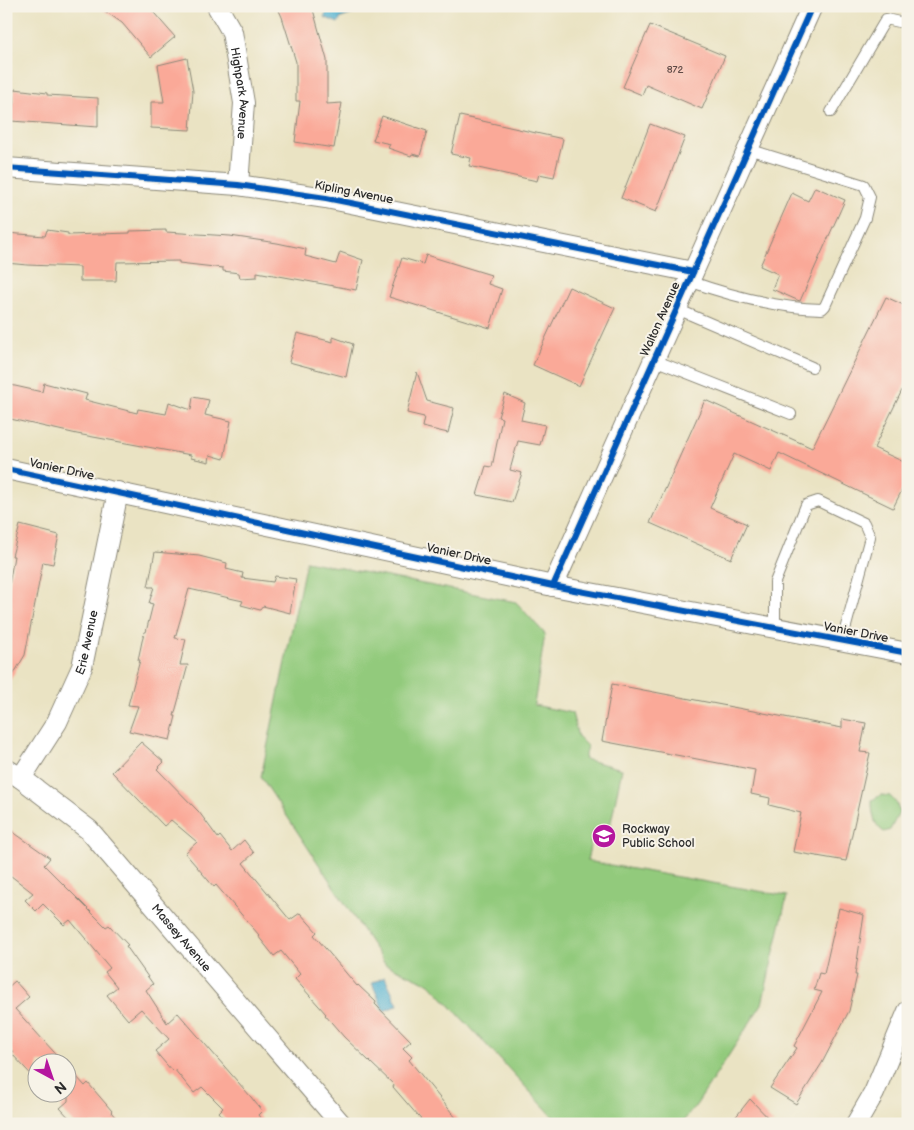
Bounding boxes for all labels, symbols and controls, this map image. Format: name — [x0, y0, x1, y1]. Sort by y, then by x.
street label: Highpark Avenue — [227, 46, 252, 140]
house number: 872 — [667, 64, 683, 76]
street label: Kipling Avenue — [313, 177, 395, 208]
street label: Walton Avenue — [637, 280, 684, 359]
street label: Vanier Drive — [28, 455, 96, 484]
street label: Vanier Drive — [425, 540, 493, 569]
street label: Erie Avenue — [72, 609, 102, 677]
street label: Vanier Drive — [822, 619, 890, 646]
place label: Rockway Public School — [622, 822, 694, 851]
school or university icon: Rockway Public School — [591, 823, 617, 849]
street label: Massey Avenue — [148, 901, 214, 975]
north arrow — [28, 1052, 78, 1102]
text: N — [51, 1078, 70, 1097]

